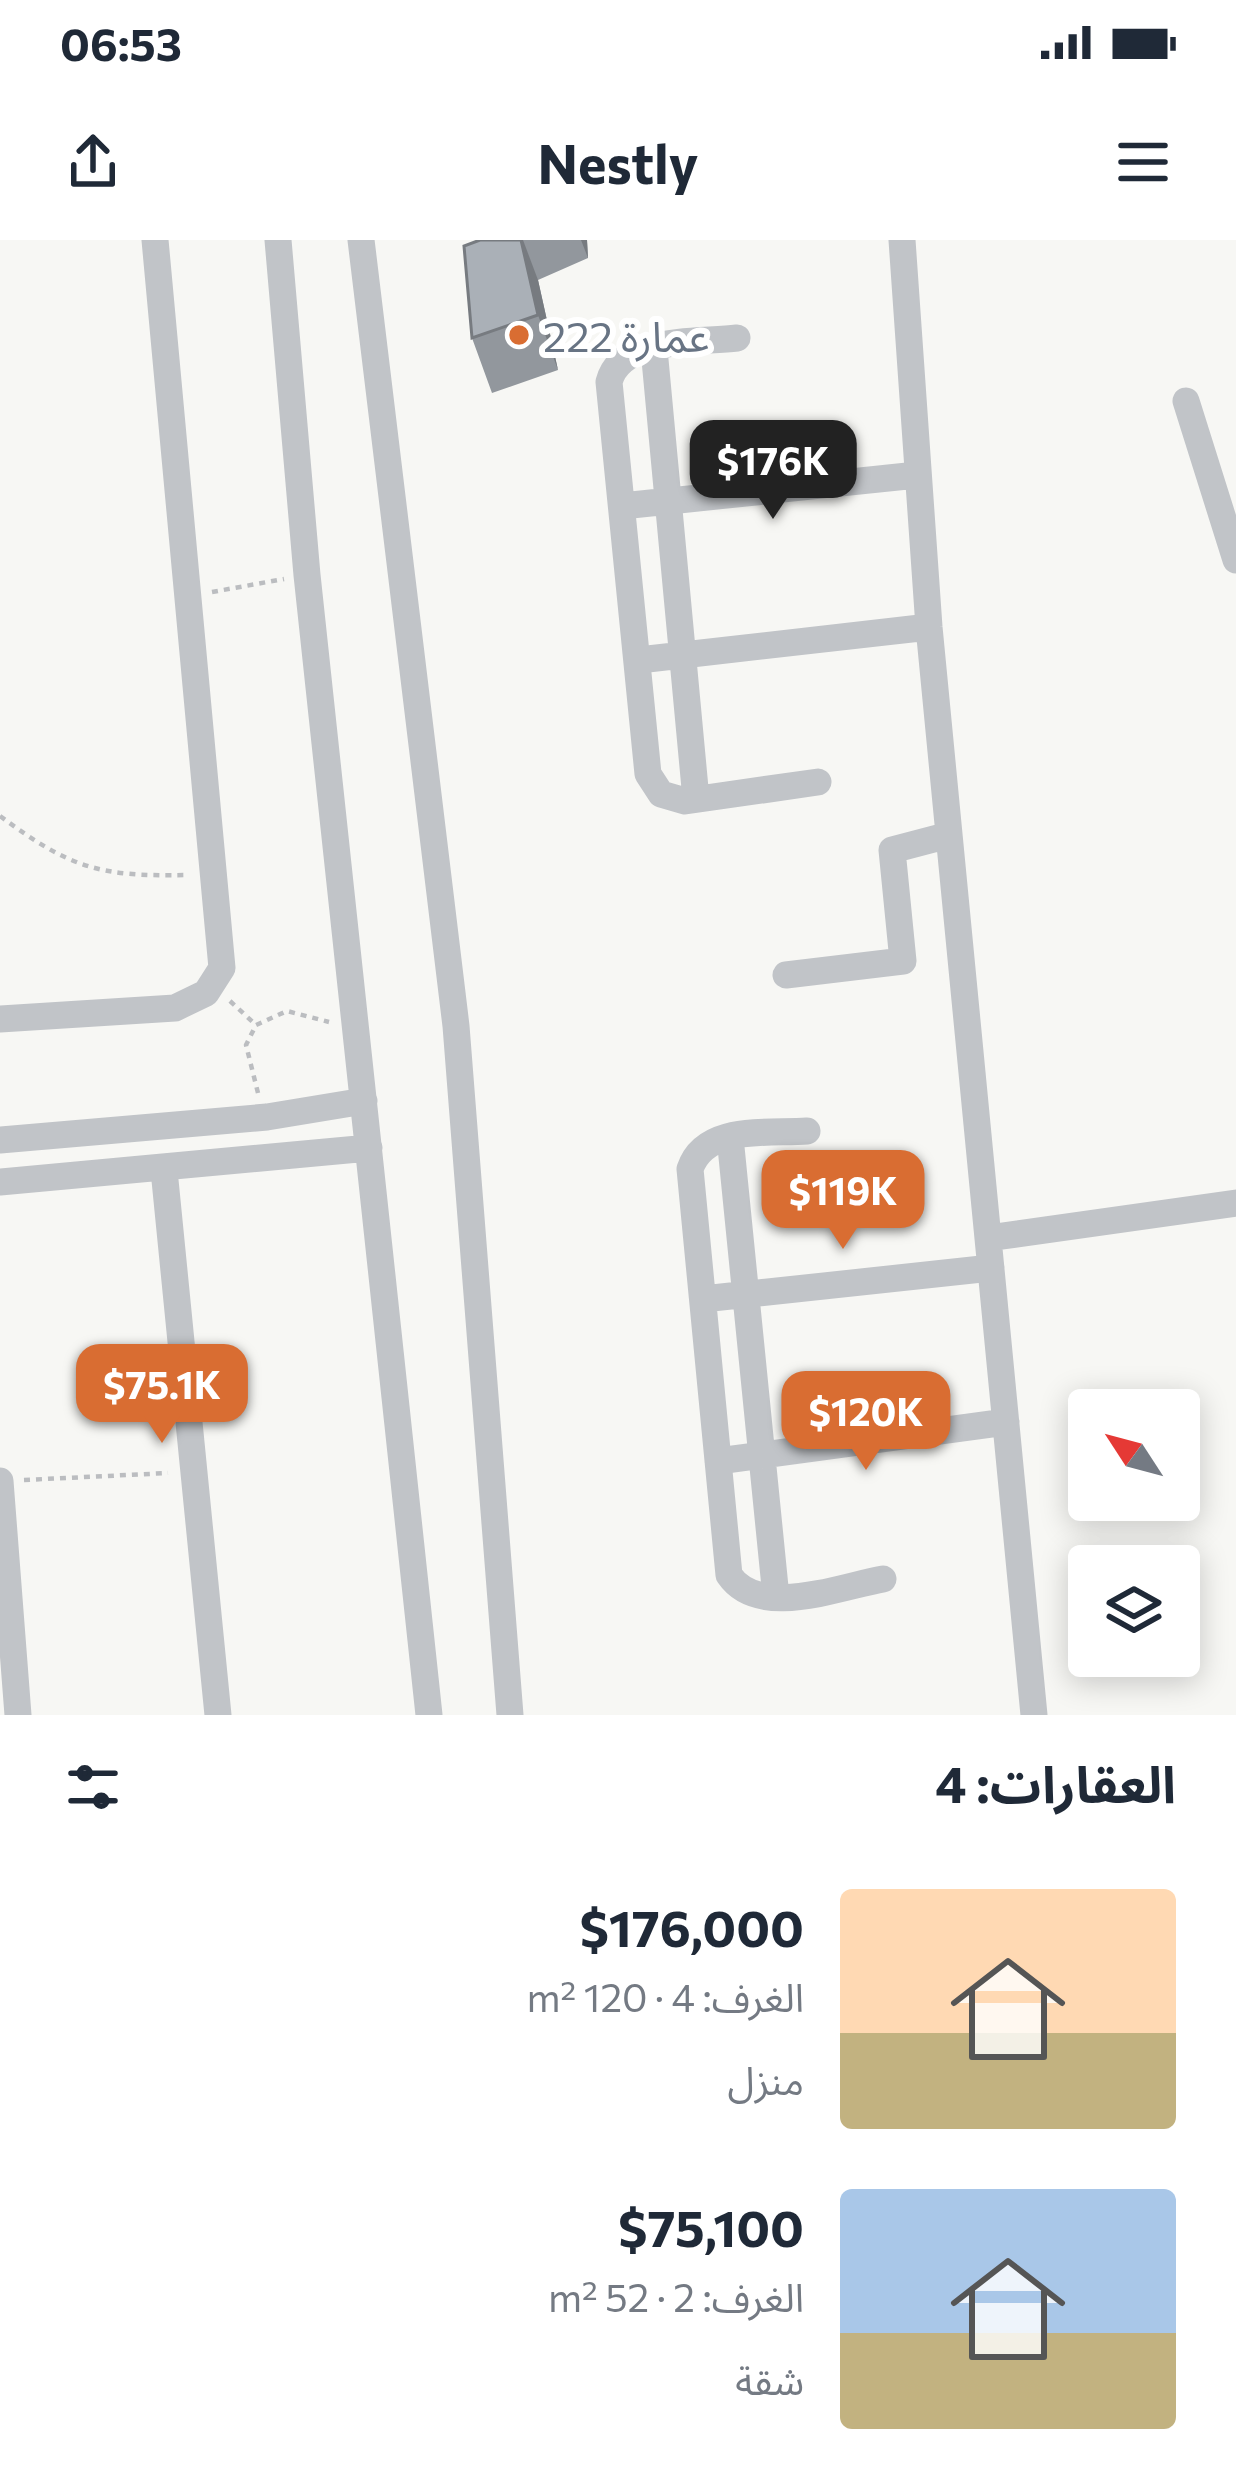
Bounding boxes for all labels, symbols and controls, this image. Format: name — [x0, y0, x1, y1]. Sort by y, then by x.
text: 06:53 — [60, 15, 182, 70]
icon: share — [60, 129, 126, 195]
text: Nestly — [538, 129, 698, 195]
icon: menu — [1110, 129, 1176, 195]
place label: عمارة 222 — [543, 309, 709, 362]
marker: عمارة 222 — [506, 322, 532, 348]
pin: $176K — [689, 420, 857, 522]
text: $176K — [717, 435, 829, 483]
pin: $119K — [759, 1150, 927, 1252]
text: $119K — [788, 1165, 898, 1213]
pin: $75.1K — [64, 1344, 260, 1446]
text: $75.1K — [103, 1359, 221, 1407]
pin: $120K — [782, 1371, 950, 1473]
text: $120K — [808, 1386, 924, 1434]
north arrow — [1068, 1389, 1200, 1521]
map controls — [1068, 1389, 1200, 1677]
button: layers — [1068, 1545, 1200, 1677]
text: العقارات: 4 — [935, 1751, 1176, 1814]
icon: filters — [60, 1754, 126, 1820]
text: $176,000 — [579, 1895, 804, 1958]
icon: home — [936, 1937, 1080, 2081]
text: الغرف: 4 · 120 m² — [527, 1972, 804, 2020]
text: منزل — [728, 2055, 804, 2103]
text: $75,100 — [618, 2195, 804, 2258]
icon: home — [936, 2237, 1080, 2381]
text: الغرف: 2 · 52 m² — [548, 2272, 804, 2320]
text: شقة — [735, 2355, 804, 2403]

